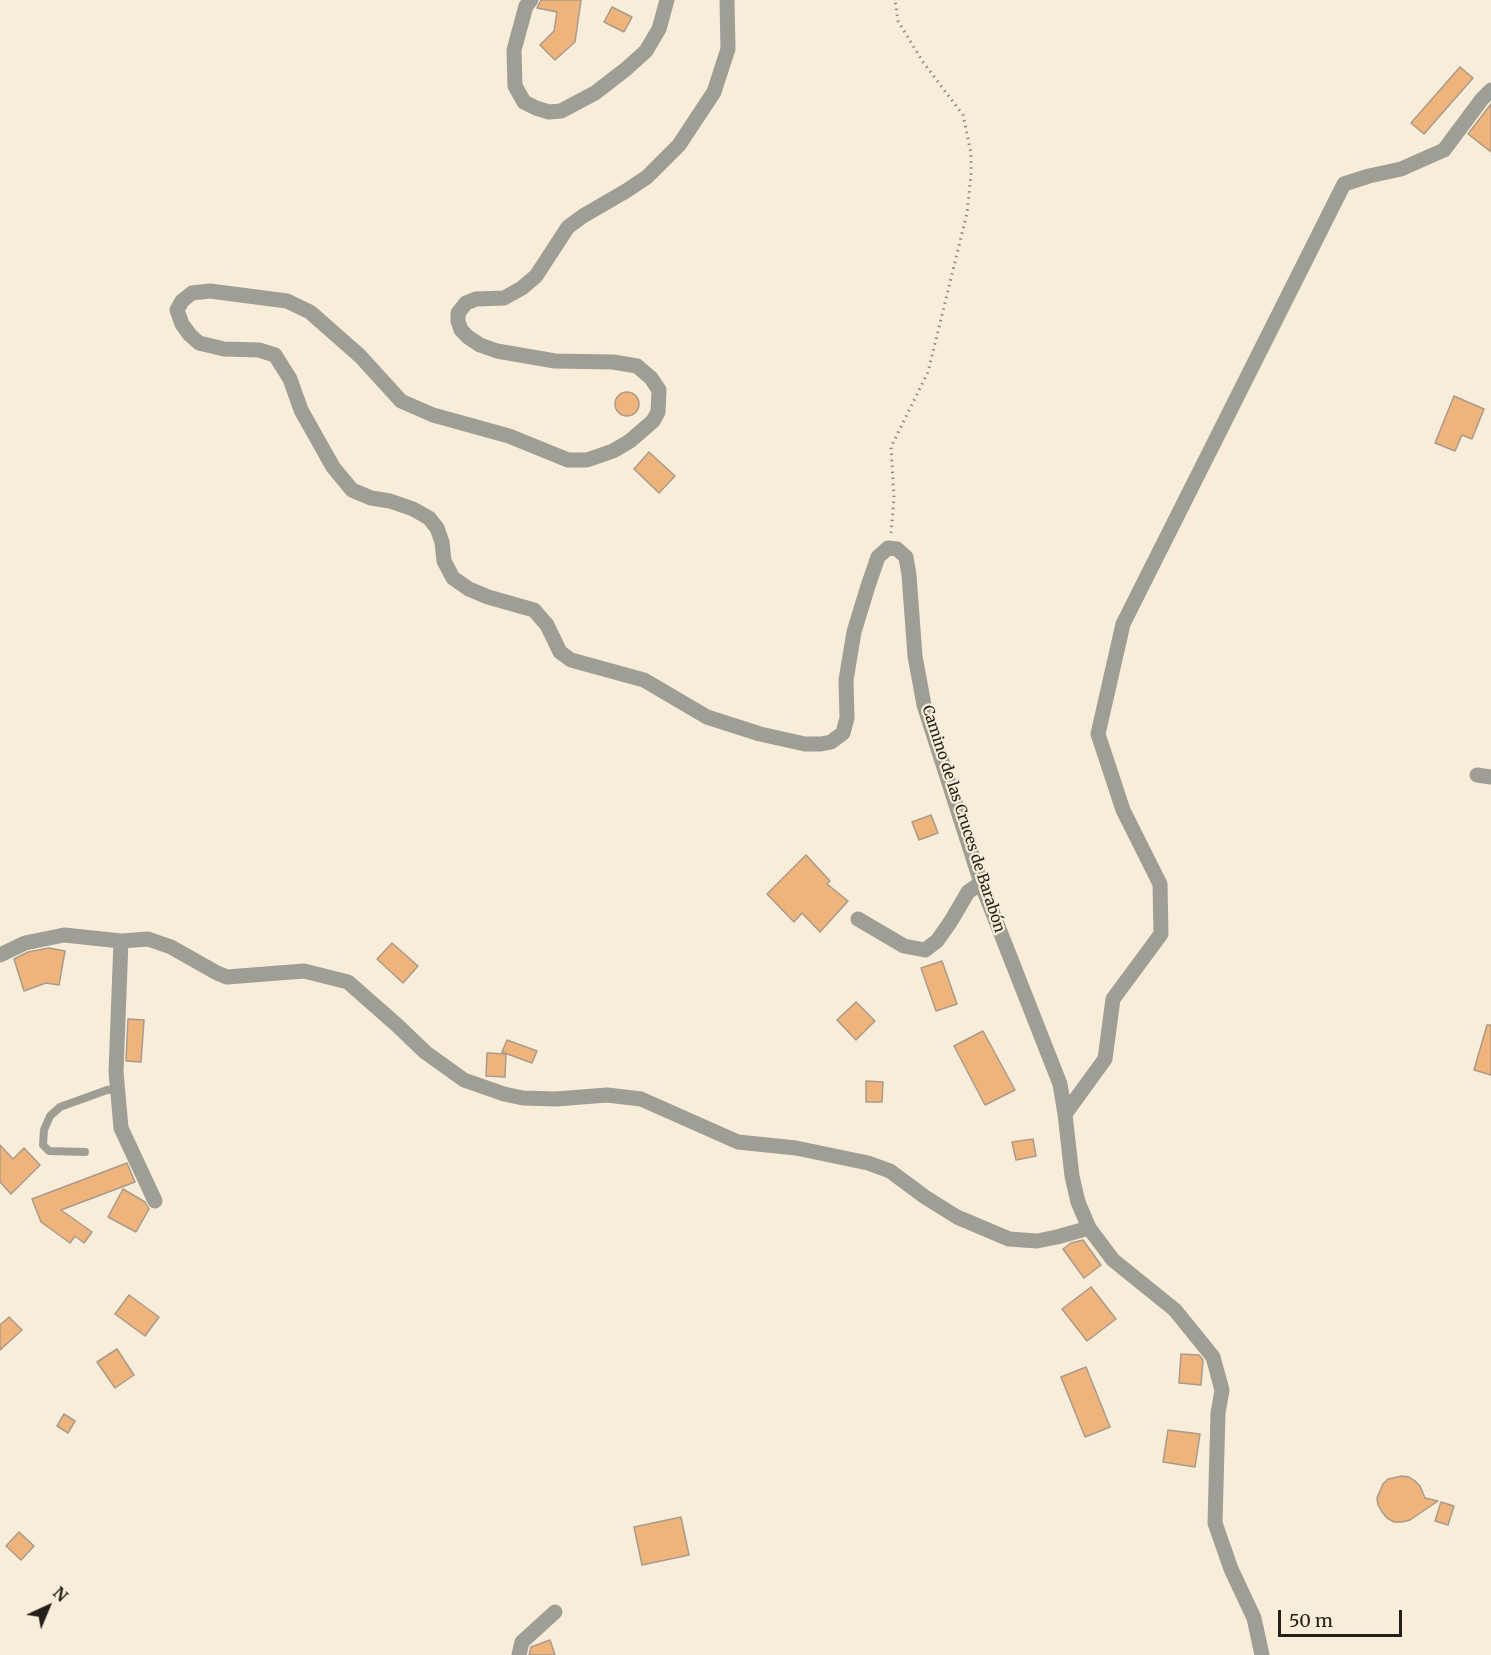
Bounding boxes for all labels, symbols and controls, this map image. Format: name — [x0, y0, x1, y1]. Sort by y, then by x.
street label: Camino de las Cruces de Barabón — [918, 703, 1008, 935]
north arrow — [18, 1577, 78, 1637]
text: N — [49, 1582, 72, 1606]
scale bar — [1281, 1598, 1406, 1636]
text: 50 m — [1289, 1609, 1333, 1632]

